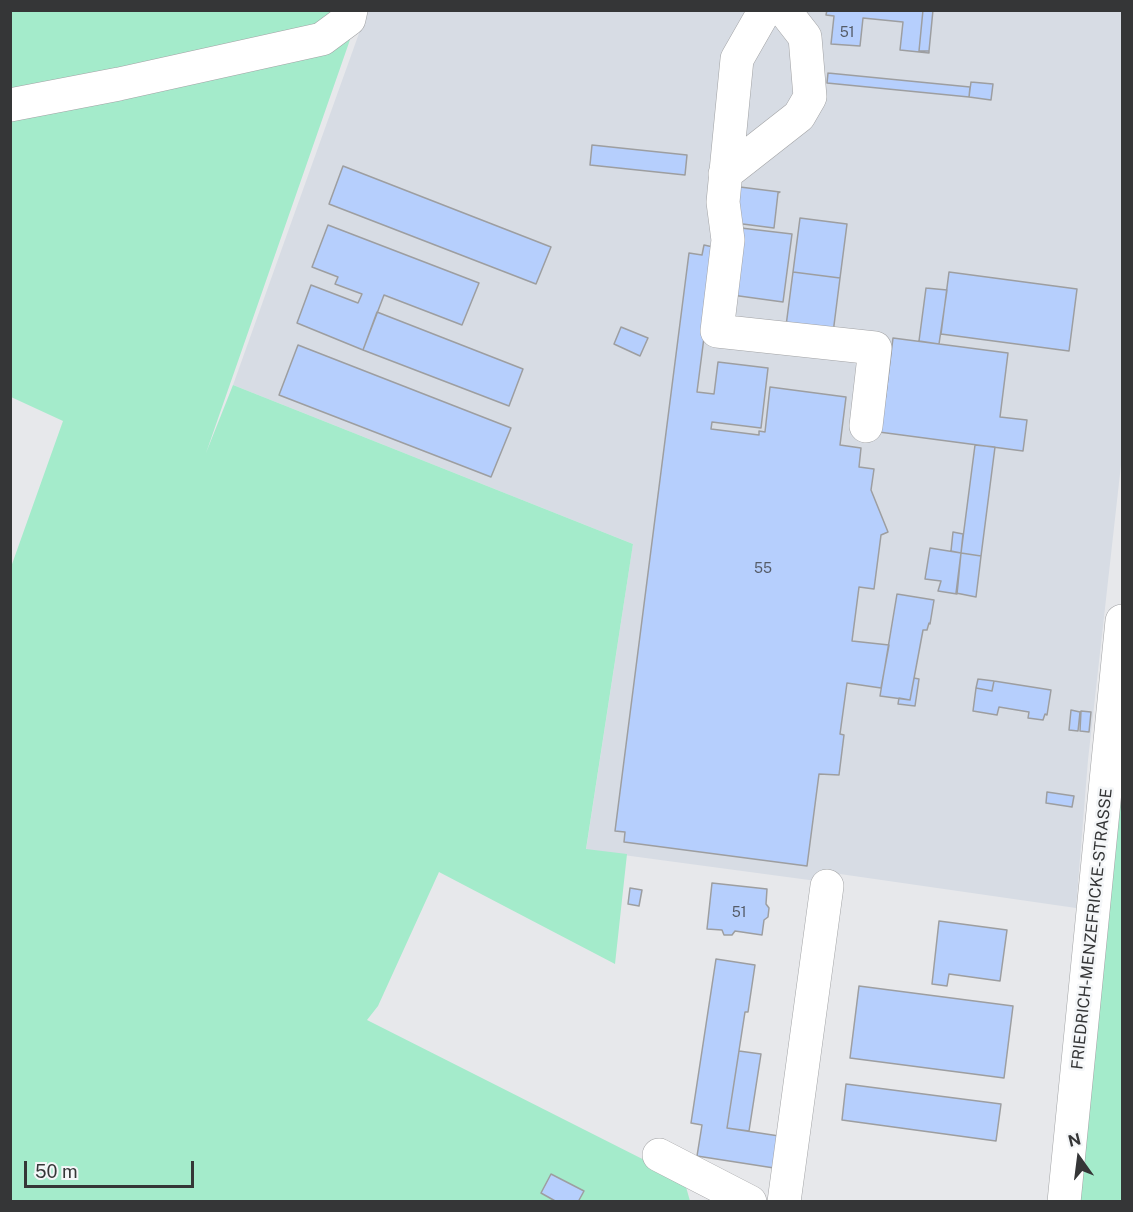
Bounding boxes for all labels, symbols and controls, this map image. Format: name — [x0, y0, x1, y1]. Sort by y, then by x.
house number: 51 — [840, 25, 854, 41]
house number: 55 — [754, 561, 772, 577]
street label: FRIEDRICH-MENZEFRICKE-STRASSE — [1068, 787, 1116, 1071]
house number: 51 — [732, 905, 746, 921]
north arrow — [1049, 1128, 1109, 1188]
text: N — [1066, 1129, 1083, 1151]
scale bar — [27, 1149, 196, 1187]
text: 50 m — [35, 1161, 78, 1182]

